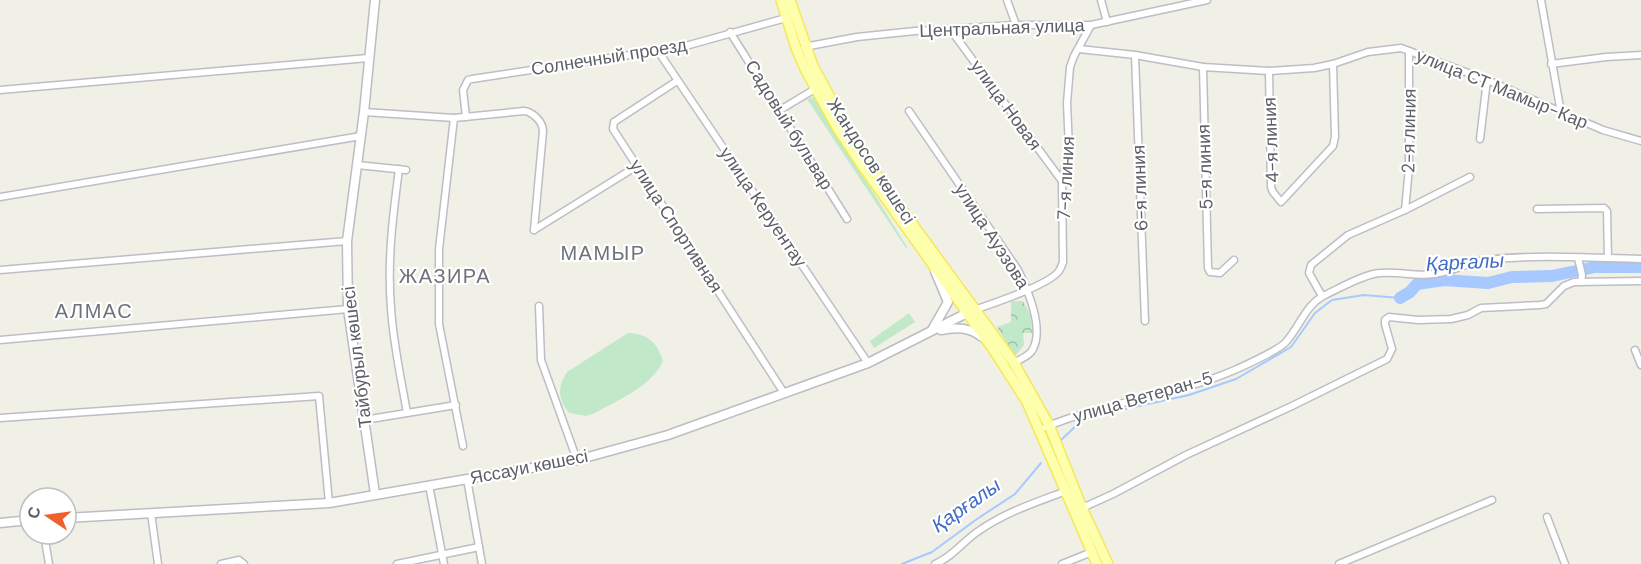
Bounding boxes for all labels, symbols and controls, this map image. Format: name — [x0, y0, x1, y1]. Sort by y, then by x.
street label: Центральная улица — [919, 13, 1086, 43]
street label: Солнечный проезд — [529, 33, 689, 81]
street label: улица СТ Мамыр-Кар — [1413, 44, 1591, 134]
street label: улица Новая — [965, 55, 1047, 155]
street label: Садовый бульвар — [739, 56, 839, 194]
street label: 2-я линия — [1396, 88, 1422, 174]
street label: Жандосов көшесі — [821, 93, 921, 229]
street label: 4-я линия — [1258, 97, 1284, 183]
street label: 5-я линия — [1192, 124, 1218, 210]
street label: 7-я линия — [1052, 136, 1080, 220]
street label: улица Керуентау — [714, 142, 812, 272]
street label: 6-я линия — [1127, 145, 1153, 231]
street label: улица Спортивная — [624, 155, 728, 297]
street label: улица Ауэзова — [949, 179, 1036, 294]
district label: МАМЫР — [560, 240, 646, 266]
water label: Қарғалы — [1425, 247, 1505, 277]
district label: ЖАЗИРА — [399, 263, 491, 289]
street label: Тайбурыл көшесі — [336, 285, 378, 429]
district label: АЛМАС — [55, 298, 133, 324]
street label: улица Ветеран-5 — [1070, 366, 1216, 428]
street label: Яссауи көшесі — [468, 444, 590, 490]
water label: Қарғалы — [926, 472, 1006, 538]
north arrow — [18, 486, 78, 546]
text: С — [22, 504, 46, 521]

